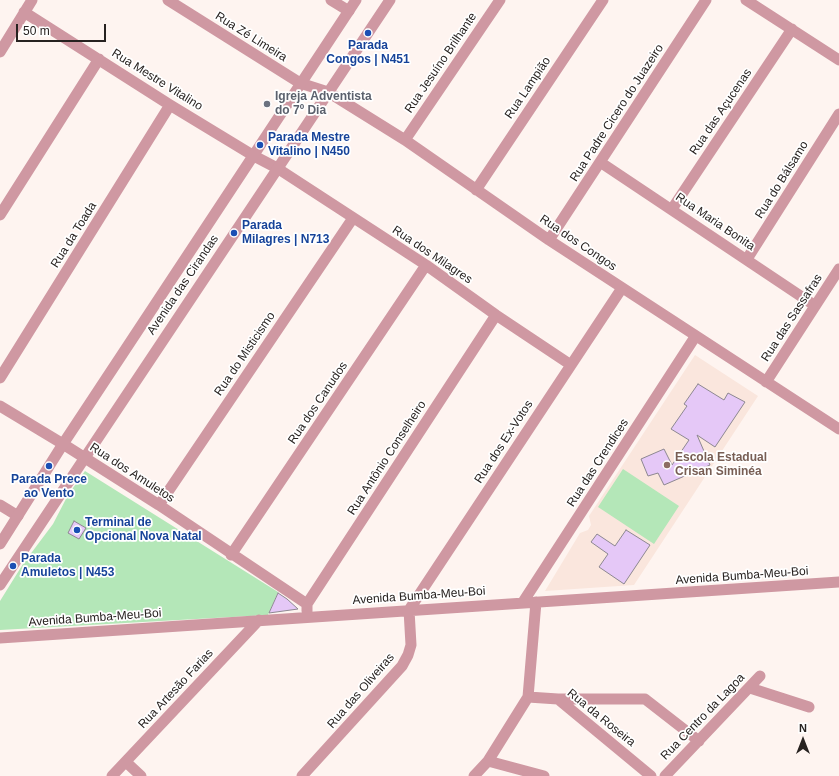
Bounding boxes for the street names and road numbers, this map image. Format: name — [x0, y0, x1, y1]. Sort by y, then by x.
street label: Rua Zé Limeira — [212, 9, 290, 65]
street label: Rua Jesuíno Brilhante — [402, 10, 480, 116]
street label: Rua Padre Cicero do Juazeiro — [567, 42, 667, 184]
street label: Rua Mestre Vitalino — [109, 46, 205, 114]
street label: Rua Lampião — [502, 54, 554, 122]
street label: Rua das Açucenas — [687, 66, 755, 158]
street label: Rua do Bálsamo — [752, 139, 812, 221]
street label: Rua Maria Bonita — [673, 190, 757, 254]
street label: Rua da Toada — [48, 199, 100, 271]
street label: Rua dos Congos — [537, 212, 619, 274]
street label: Rua dos Milagres — [389, 223, 475, 287]
street label: Avenida das Cirandas — [144, 232, 222, 338]
street label: Rua das Sassafras — [758, 272, 826, 364]
street label: Rua do Misticismo — [212, 309, 278, 399]
street label: Rua dos Canudos — [285, 359, 351, 447]
street label: Rua Antônio Conselheiro — [345, 398, 429, 518]
street label: Rua dos Ex-Votos — [472, 398, 536, 486]
street label: Rua das Crendices — [564, 416, 632, 510]
street label: Rua dos Amuletos — [87, 440, 177, 506]
street label: Avenida Bumba-Meu-Boi — [675, 564, 809, 588]
street label: Avenida Bumba-Meu-Boi — [352, 584, 486, 608]
street label: Avenida Bumba-Meu-Boi — [28, 606, 162, 630]
street label: Rua Artesão Farias — [135, 646, 217, 732]
street label: Rua das Oliveiras — [325, 651, 397, 731]
street label: Rua Centro da Lagoa — [658, 671, 748, 763]
street label: Rua da Roseira — [564, 686, 638, 750]

